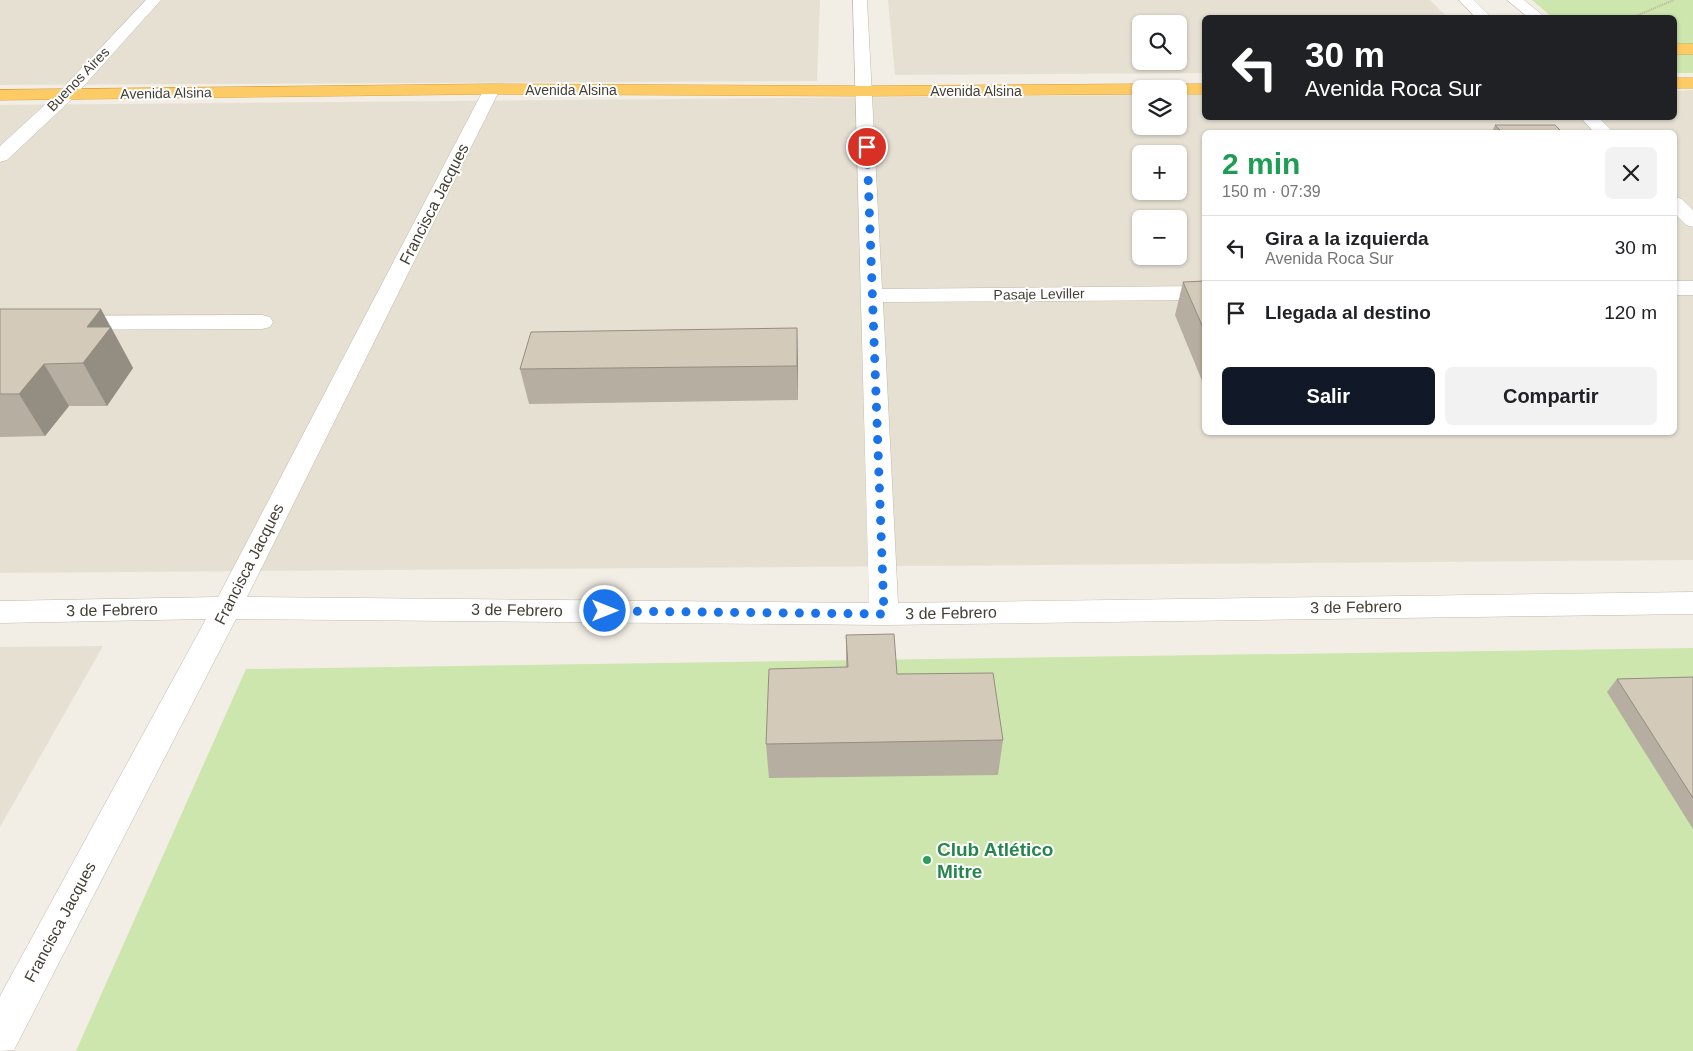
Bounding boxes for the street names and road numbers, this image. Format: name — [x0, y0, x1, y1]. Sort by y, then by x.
street label: Buenos Aires — [44, 44, 112, 114]
street label: Avenida Alsina — [525, 82, 617, 98]
street label: Avenida Alsina — [930, 83, 1022, 99]
street label: Avenida Alsina — [120, 84, 212, 102]
street label: Francisca Jacques — [396, 141, 472, 267]
street label: Pasaje Leviller — [993, 285, 1085, 303]
street label: Francisca Jacques — [211, 501, 287, 627]
street label: 3 de Febrero — [1310, 598, 1402, 616]
street label: 3 de Febrero — [66, 601, 158, 619]
street label: 3 de Febrero — [471, 601, 563, 619]
street label: 3 de Febrero — [905, 604, 997, 622]
street label: Francisca Jacques — [21, 859, 99, 985]

